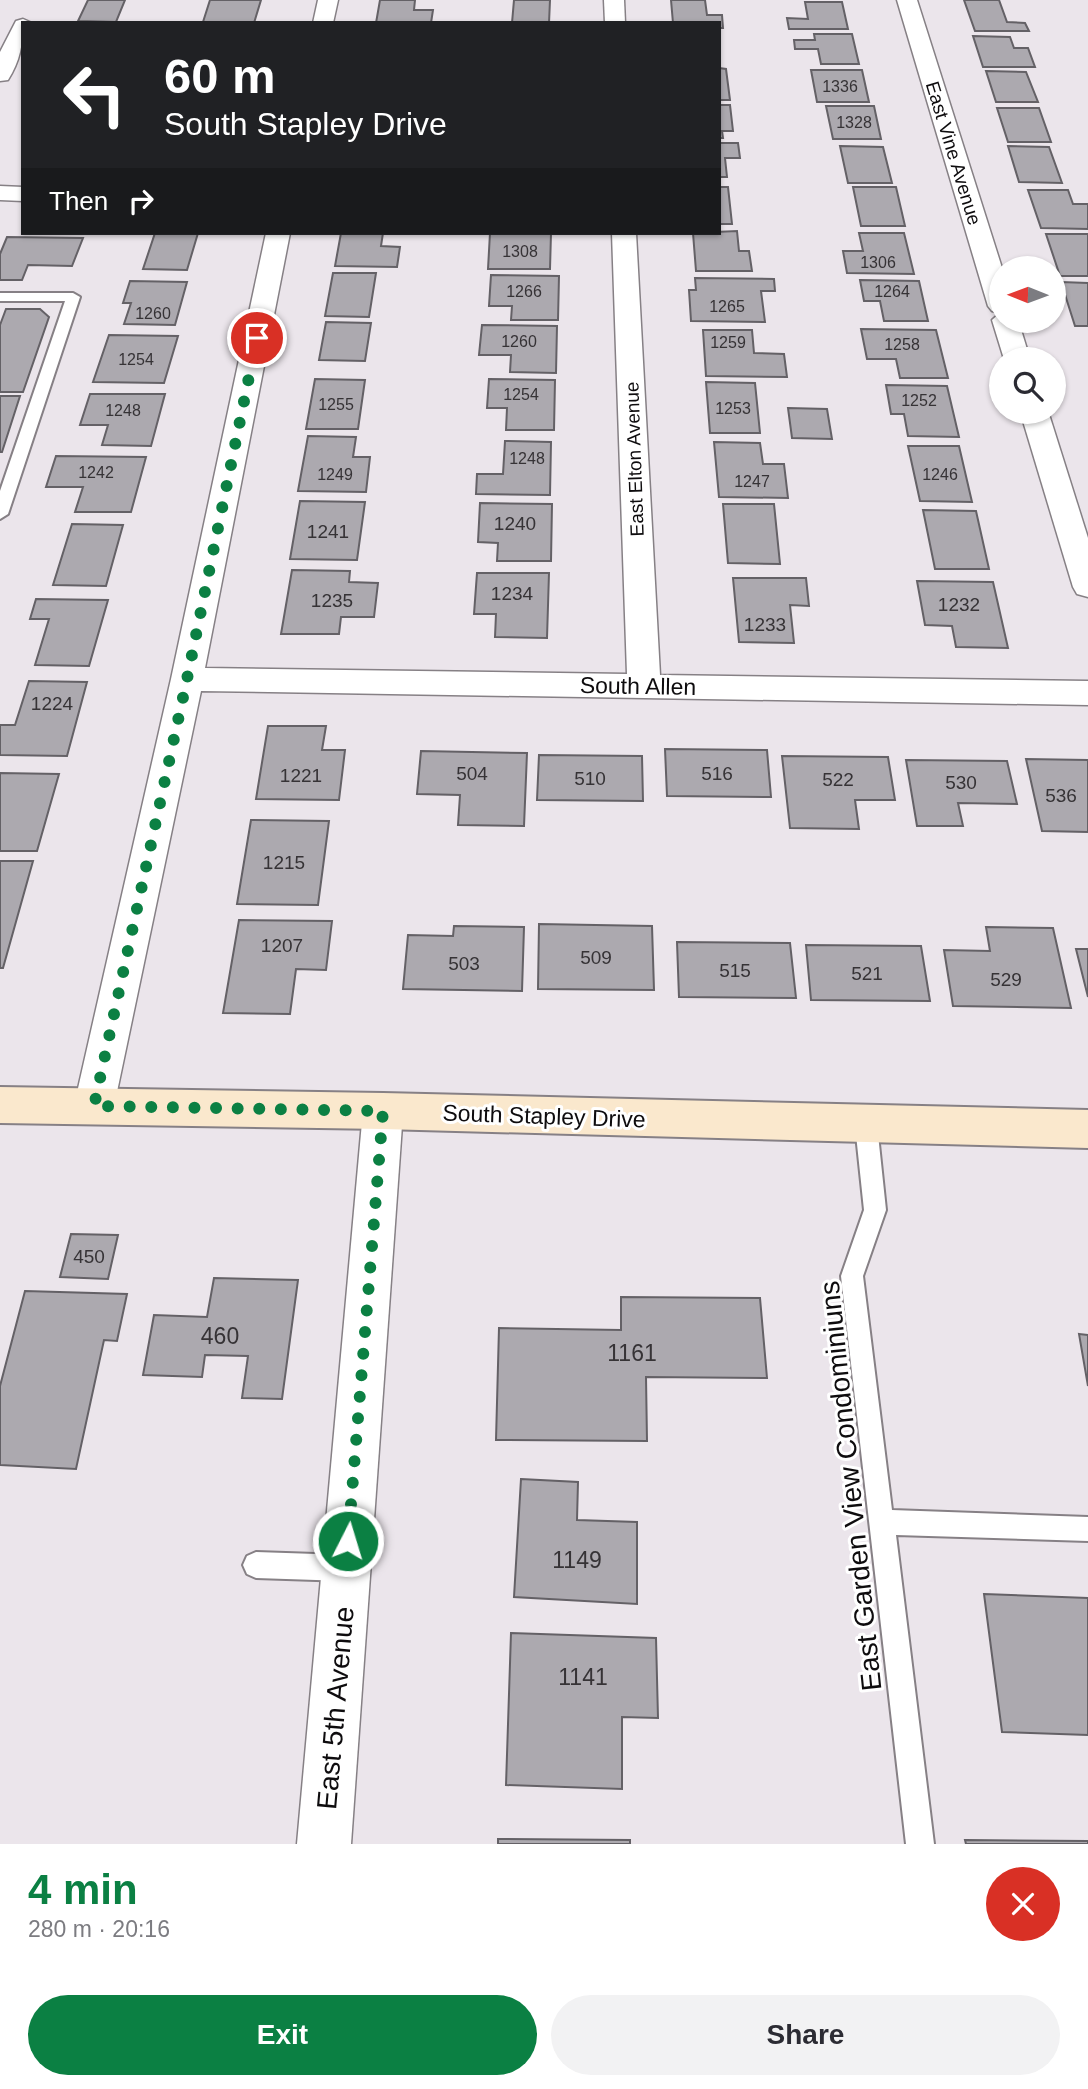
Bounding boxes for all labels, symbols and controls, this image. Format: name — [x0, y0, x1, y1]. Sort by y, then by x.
icon: left — [49, 49, 140, 140]
text: 60 m — [164, 49, 276, 103]
house number: 1336 — [822, 78, 858, 95]
street label: East Vine Avenue — [922, 79, 985, 228]
text: South Stapley Drive — [164, 106, 447, 142]
house number: 1328 — [836, 114, 872, 131]
icon: right — [122, 182, 160, 220]
text: Then — [49, 186, 108, 216]
house number: 1308 — [502, 243, 538, 260]
house number: 1306 — [860, 254, 896, 271]
north arrow — [989, 256, 1066, 332]
map controls — [989, 256, 1066, 424]
house number: 1266 — [506, 283, 542, 300]
house number: 1264 — [874, 283, 910, 300]
house number: 1265 — [709, 298, 745, 315]
house number: 1260 — [135, 305, 171, 322]
pin — [227, 308, 287, 368]
icon: arrive — [238, 319, 276, 357]
house number: 1260 — [501, 333, 537, 350]
house number: 1259 — [710, 334, 746, 351]
house number: 1258 — [884, 336, 920, 353]
button: search — [989, 347, 1066, 424]
house number: 1254 — [118, 351, 154, 368]
street label: East Elton Avenue — [621, 381, 648, 537]
house number: 1254 — [503, 386, 539, 403]
house number: 1252 — [901, 392, 937, 409]
house number: 1255 — [318, 396, 354, 413]
house number: 1253 — [715, 400, 751, 417]
house number: 1248 — [105, 402, 141, 419]
house number: 1248 — [509, 450, 545, 467]
house number: 1242 — [78, 464, 114, 481]
house number: 1249 — [317, 466, 353, 483]
house number: 1246 — [922, 466, 958, 483]
house number: 1247 — [734, 473, 770, 490]
house number: 1240 — [494, 513, 536, 534]
house number: 1241 — [307, 521, 349, 542]
house number: 1234 — [491, 583, 534, 604]
house number: 1235 — [311, 590, 353, 611]
house number: 1232 — [938, 594, 980, 615]
house number: 1233 — [744, 614, 786, 635]
street label: South Allen — [580, 672, 696, 700]
house number: 1224 — [31, 693, 74, 714]
house number: 504 — [456, 763, 488, 784]
house number: 516 — [701, 763, 733, 784]
house number: 1221 — [280, 765, 322, 786]
house number: 510 — [574, 768, 606, 789]
house number: 522 — [822, 769, 854, 790]
house number: 530 — [945, 772, 977, 793]
house number: 536 — [1045, 785, 1077, 806]
house number: 1215 — [263, 852, 305, 873]
house number: 1207 — [261, 935, 303, 956]
house number: 509 — [580, 947, 612, 968]
house number: 503 — [448, 953, 480, 974]
house number: 515 — [719, 960, 751, 981]
house number: 521 — [851, 963, 883, 984]
house number: 529 — [990, 969, 1022, 990]
street label: South Stapley Drive — [442, 1099, 646, 1133]
house number: 450 — [73, 1246, 105, 1267]
street label: East Garden View Condominiuns — [814, 1279, 887, 1692]
house number: 460 — [201, 1323, 239, 1349]
house number: 1161 — [607, 1340, 657, 1366]
position arrow — [311, 1504, 385, 1578]
house number: 1149 — [552, 1547, 602, 1573]
street label: East 5th Avenue — [311, 1605, 360, 1811]
house number: 1141 — [558, 1664, 608, 1690]
text: 4 min — [28, 1866, 138, 1913]
button: close — [986, 1867, 1060, 1941]
text: 280 m · 20:16 — [28, 1916, 170, 1942]
button: Exit — [28, 1995, 537, 2075]
button: Share — [551, 1995, 1060, 2075]

